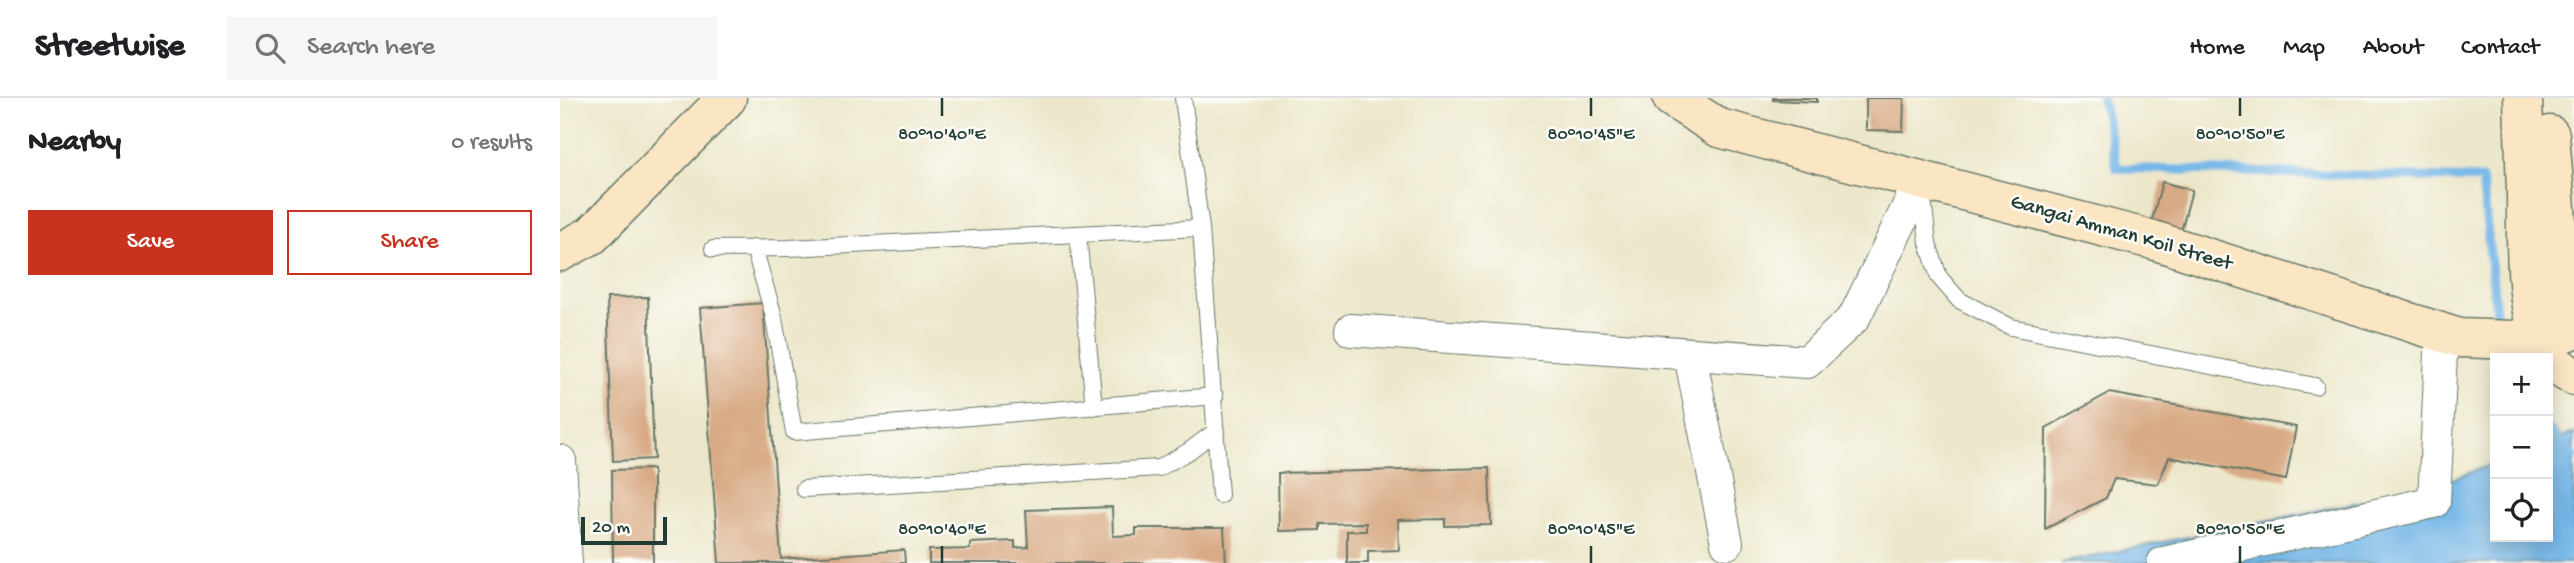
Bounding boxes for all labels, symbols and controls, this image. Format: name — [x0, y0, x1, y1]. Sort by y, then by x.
search box — [227, 17, 717, 80]
text: Streetwise — [35, 29, 185, 67]
icon: search — [251, 29, 289, 67]
text: Search here — [307, 33, 435, 64]
text: Home — [2189, 34, 2245, 63]
text: Map — [2283, 34, 2325, 63]
text: About — [2363, 34, 2423, 63]
text: Contact — [2461, 34, 2539, 63]
text: 80°10'40"E — [898, 125, 987, 146]
text: 80°10'45"E — [1548, 125, 1635, 146]
text: 80°10'50"E — [2196, 125, 2285, 146]
text: Nearby — [28, 126, 121, 161]
text: 0 results — [451, 130, 532, 157]
street label: Gangai Amman Koil Street — [2007, 190, 2237, 278]
button: Save — [28, 210, 273, 275]
button: Share — [287, 210, 532, 275]
map controls — [2490, 353, 2553, 542]
button: + — [2490, 353, 2553, 416]
button: − — [2490, 416, 2553, 479]
button: locate — [2490, 479, 2553, 542]
scale bar — [581, 514, 667, 546]
text: 20 m — [592, 517, 630, 540]
text: 80°10'40"E — [898, 520, 987, 541]
text: 80°10'45"E — [1548, 520, 1635, 541]
text: 80°10'50"E — [2196, 520, 2285, 541]

